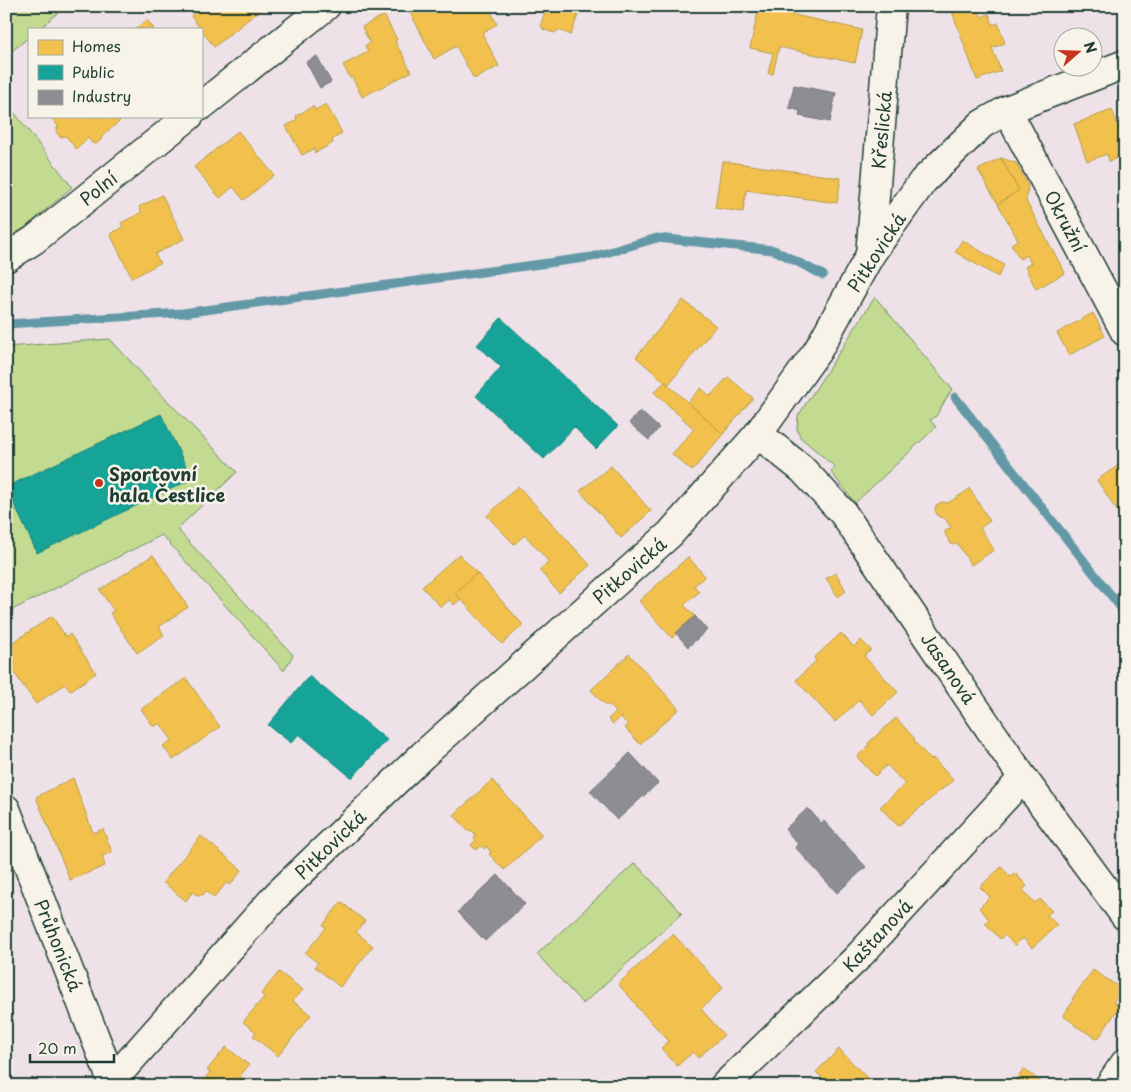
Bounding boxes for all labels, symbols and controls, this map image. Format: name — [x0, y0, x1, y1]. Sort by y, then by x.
legend — [28, 28, 202, 118]
north arrow — [1054, 28, 1104, 78]
text: Homes — [72, 34, 121, 57]
text: N — [1079, 39, 1102, 56]
text: Public — [72, 60, 115, 83]
text: Industry — [72, 84, 131, 107]
street label: Křeslická — [864, 89, 898, 170]
street label: Polní — [73, 164, 123, 212]
street label: Okružní — [1038, 185, 1094, 257]
street label: Pitkovická — [840, 206, 912, 297]
place label: Sportovní hala Čestlice — [109, 460, 225, 508]
marker: Sportovní hala Čestlice — [93, 477, 105, 489]
street label: Pitkovická — [586, 530, 672, 610]
street label: Jasanová — [915, 627, 983, 709]
street label: Pitkovická — [288, 803, 372, 885]
street label: Kaštanová — [836, 892, 918, 978]
street label: Průhonická — [28, 895, 90, 996]
scale bar — [30, 1032, 114, 1064]
text: 20 m — [38, 1036, 77, 1059]

